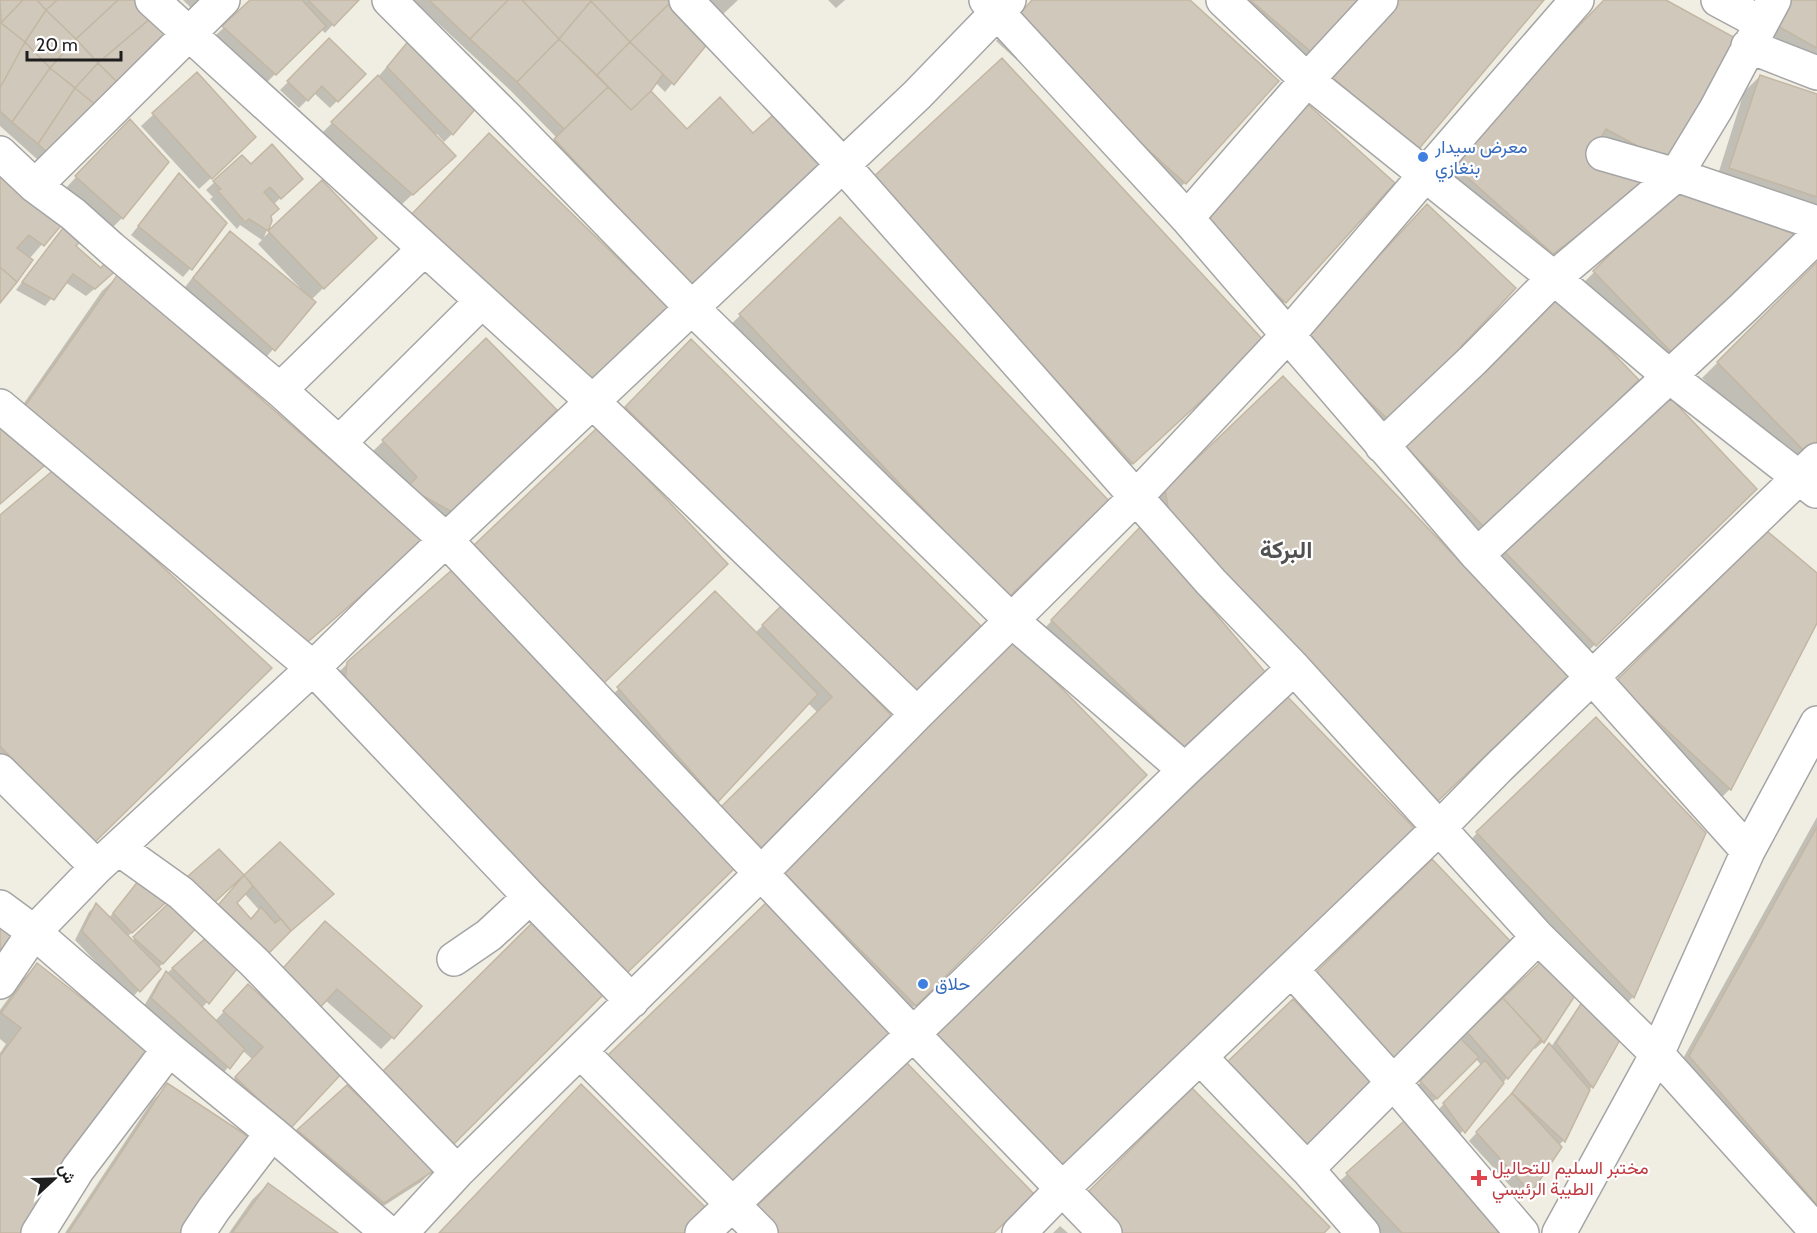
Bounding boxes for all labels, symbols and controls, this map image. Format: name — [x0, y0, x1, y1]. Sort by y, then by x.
scale bar — [27, 24, 122, 62]
text: 20 m — [36, 34, 78, 56]
place label: معرض سيدار بنغازي — [1434, 136, 1528, 183]
marker: معرض سيدار بنغازي — [1416, 150, 1430, 164]
district label: البركة — [1260, 535, 1312, 565]
place label: حلاق — [935, 973, 970, 995]
marker: حلاق — [916, 977, 930, 991]
north arrow — [24, 1149, 84, 1209]
place label: مختبر السليم للتحاليل الطيبة الرئيسي — [1492, 1157, 1649, 1204]
text: ش — [55, 1161, 80, 1186]
marker: مختبر السليم للتحاليل الطيبة الرئيسي — [1470, 1169, 1488, 1187]

